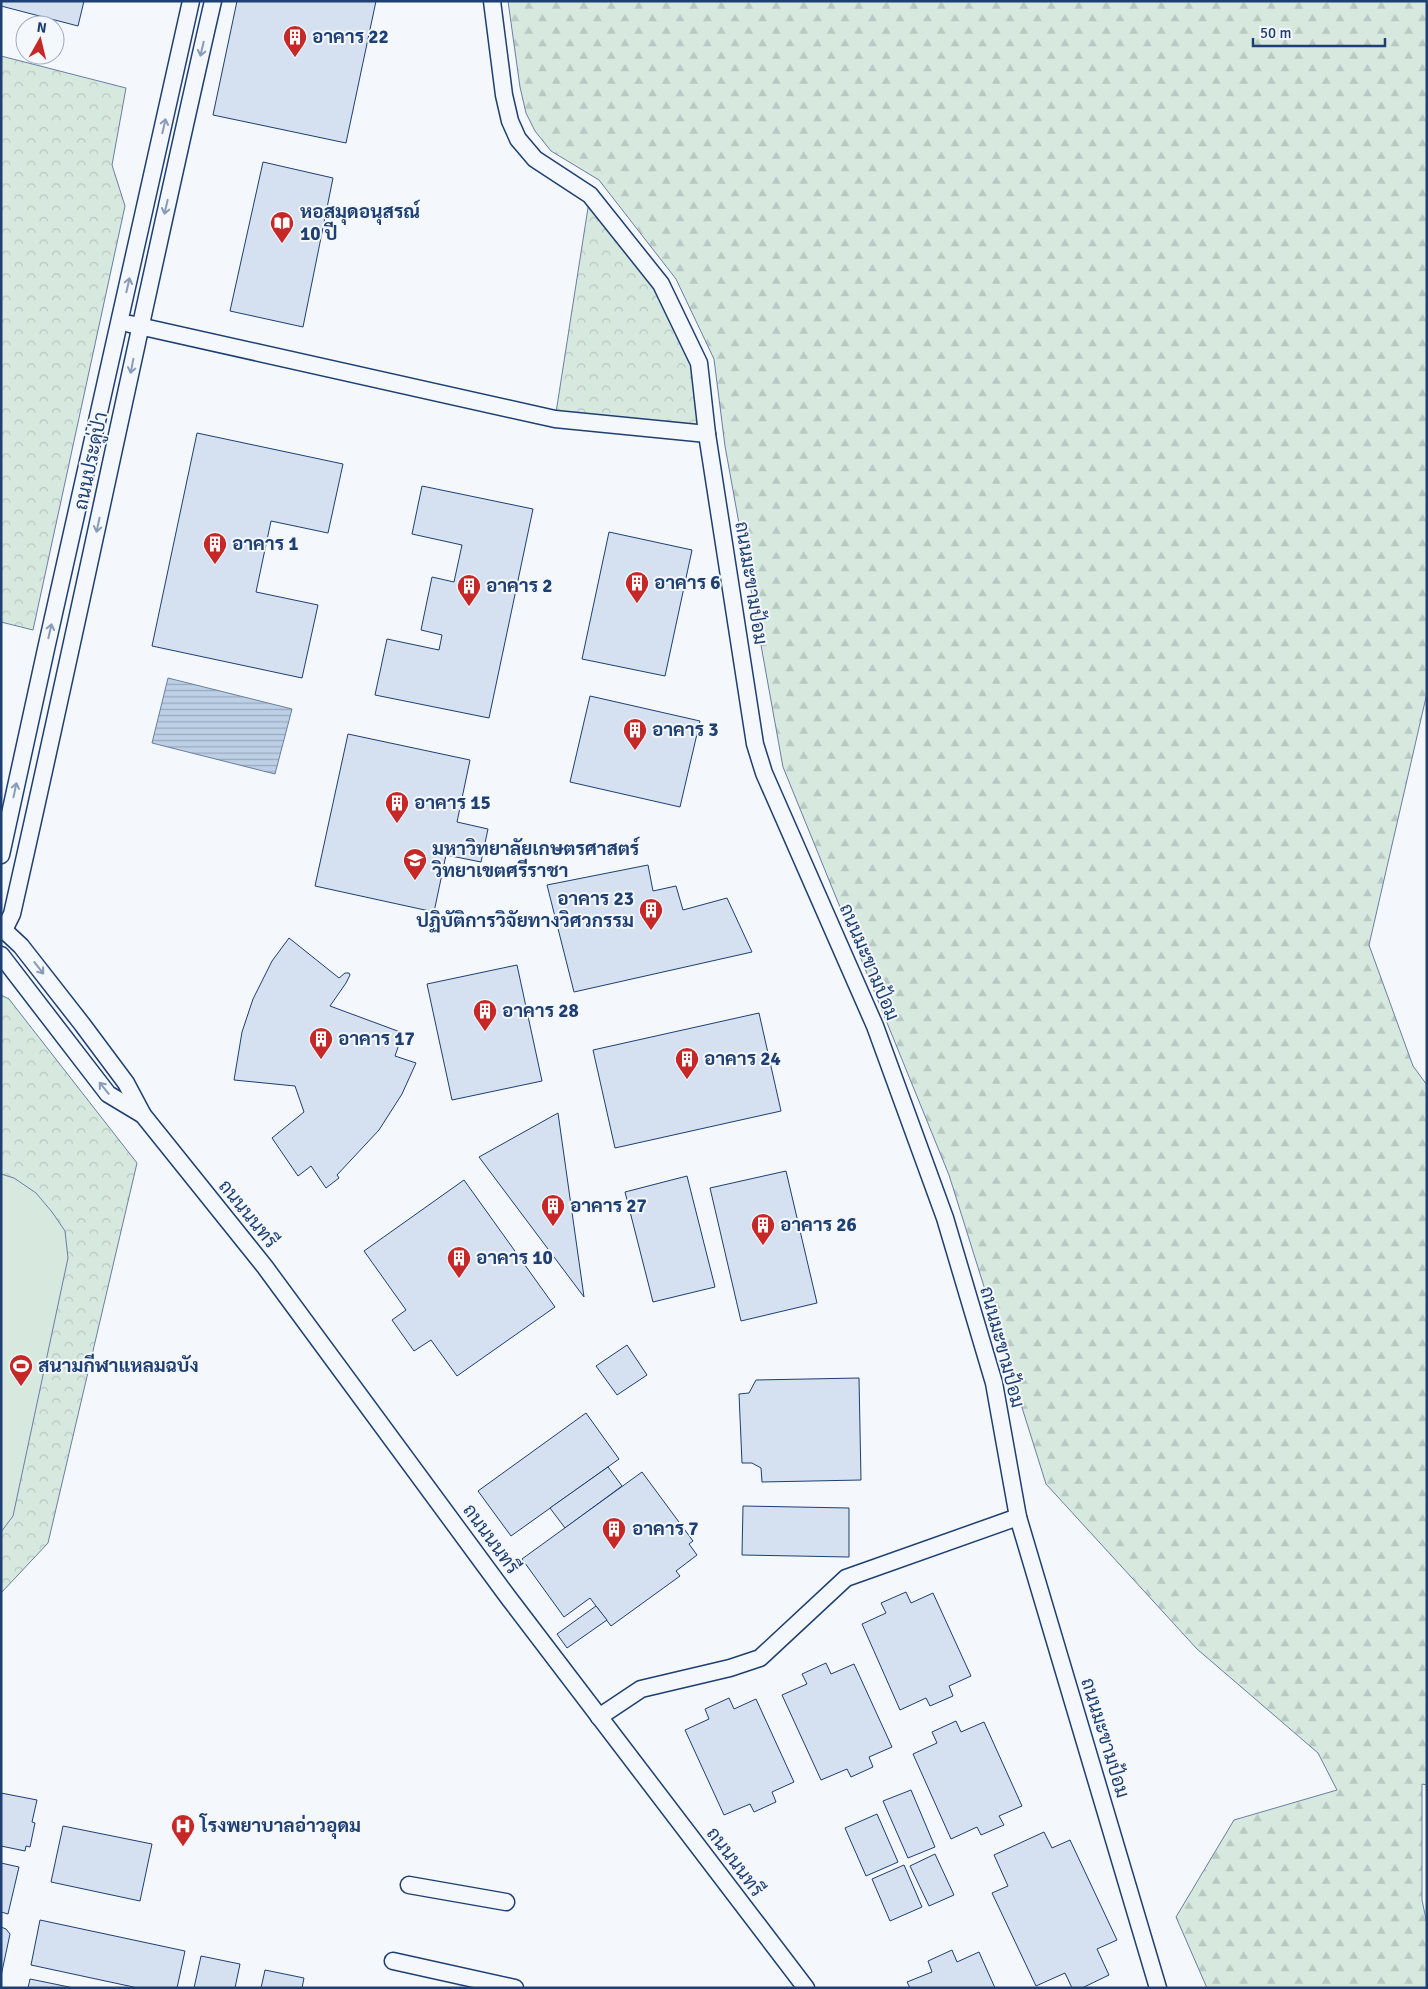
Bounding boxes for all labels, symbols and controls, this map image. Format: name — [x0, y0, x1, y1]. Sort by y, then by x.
north arrow — [15, 15, 65, 65]
scale bar — [1253, 15, 1386, 47]
text: N — [36, 19, 48, 37]
building icon: อาคาร 22 — [282, 24, 308, 58]
text: 50 m — [1260, 24, 1291, 42]
place label: อาคาร 22 — [312, 25, 389, 49]
one-way arrow — [197, 40, 206, 56]
one-way arrow — [159, 119, 169, 135]
one-way arrow — [161, 199, 170, 215]
place label: หอสมุดอนุสรณ์ 10 ปี — [300, 199, 421, 246]
library icon: หอสมุดอนุสรณ์ 10 ปี — [269, 210, 295, 244]
one-way arrow — [124, 277, 133, 293]
one-way arrow — [127, 358, 136, 374]
street label: ถนนประดู่ป่า — [68, 409, 114, 513]
one-way arrow — [93, 516, 102, 532]
street label: ถนนมะขามป้อม — [729, 519, 774, 646]
building icon: อาคาร 1 — [202, 531, 228, 565]
place label: อาคาร 1 — [232, 532, 299, 556]
building icon: อาคาร 6 — [624, 570, 650, 604]
place label: อาคาร 6 — [654, 571, 721, 595]
building icon: อาคาร 2 — [456, 573, 482, 607]
place label: อาคาร 2 — [486, 574, 553, 598]
one-way arrow — [46, 624, 55, 640]
building icon: อาคาร 3 — [622, 717, 648, 751]
place label: อาคาร 3 — [652, 718, 719, 742]
one-way arrow — [11, 782, 20, 798]
building icon: อาคาร 15 — [384, 790, 410, 824]
place label: อาคาร 15 — [414, 791, 491, 815]
place label: มหาวิทยาลัยเกษตรศาสตร์ วิทยาเขตศรีราชา — [431, 836, 641, 883]
school or university icon: มหาวิทยาลัยเกษตรศาสตร์ วิทยาเขตศรีราชา — [402, 847, 428, 881]
place label: อาคาร 23 ปฏิบัติการวิจัยทางวิศวกรรม — [416, 887, 634, 933]
building icon: อาคาร 23 ปฏิบัติการวิจัยทางวิศวกรรม — [638, 897, 664, 931]
street label: ถนนมะขามป้อม — [834, 900, 905, 1024]
one-way arrow — [33, 961, 44, 974]
building icon: อาคาร 28 — [472, 998, 498, 1032]
place label: อาคาร 28 — [502, 999, 579, 1023]
building icon: อาคาร 17 — [308, 1026, 334, 1060]
place label: อาคาร 17 — [338, 1027, 415, 1051]
building icon: อาคาร 24 — [674, 1046, 700, 1080]
place label: อาคาร 24 — [704, 1047, 781, 1071]
one-way arrow — [98, 1081, 109, 1094]
street label: ถนนนนทรี — [213, 1174, 284, 1253]
building icon: อาคาร 27 — [540, 1193, 566, 1227]
place label: อาคาร 27 — [570, 1194, 647, 1218]
building icon: อาคาร 26 — [750, 1212, 776, 1246]
place label: อาคาร 26 — [780, 1213, 857, 1237]
building icon: อาคาร 10 — [446, 1245, 472, 1279]
place label: อาคาร 10 — [476, 1246, 553, 1270]
street label: ถนนมะขามป้อม — [974, 1284, 1031, 1410]
sports icon: สนามกีฬาแหลมฉบัง — [8, 1353, 34, 1387]
place label: สนามกีฬาแหลมฉบัง — [38, 1353, 199, 1378]
street label: ถนนนนทรี — [457, 1499, 525, 1579]
building icon: อาคาร 7 — [601, 1516, 627, 1550]
place label: อาคาร 7 — [632, 1517, 699, 1541]
street label: ถนนมะขามป้อม — [1075, 1675, 1136, 1801]
hospital icon: โรงพยาบาลอ่าวอุดม — [170, 1813, 196, 1847]
place label: โรงพยาบาลอ่าวอุดม — [199, 1813, 361, 1840]
street label: ถนนนนทรี — [701, 1822, 770, 1902]

